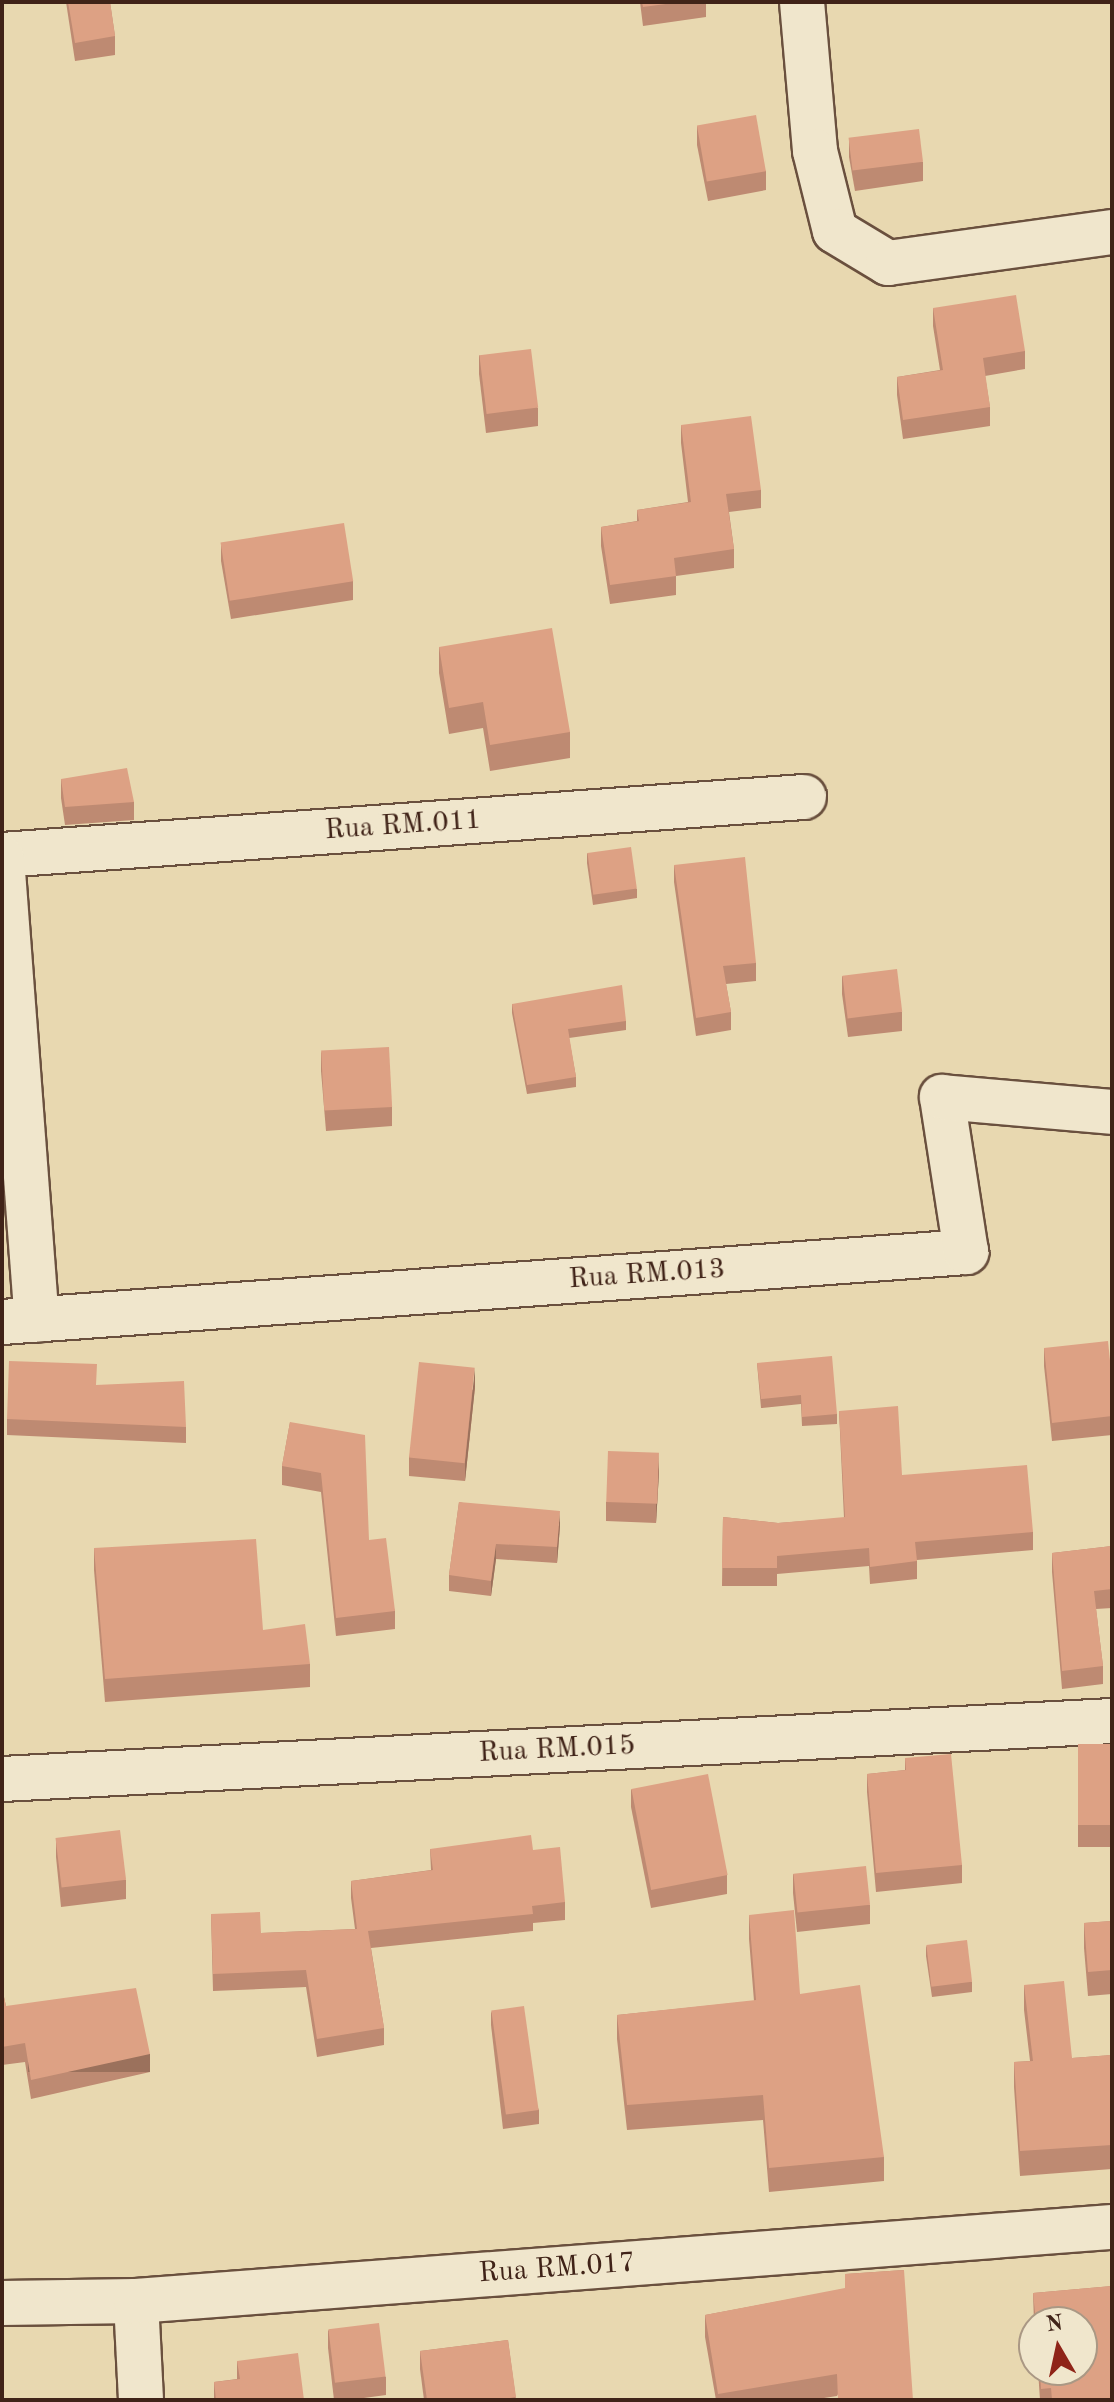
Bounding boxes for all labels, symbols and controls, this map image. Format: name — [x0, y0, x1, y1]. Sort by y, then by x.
street label: Rua RM.011 — [324, 804, 482, 848]
street label: Rua RM.013 — [568, 1253, 726, 1297]
street label: Rua RM.015 — [478, 1729, 636, 1771]
street label: Rua RM.017 — [478, 2247, 636, 2291]
north arrow — [1018, 2306, 1098, 2386]
text: N — [1045, 2312, 1065, 2336]

